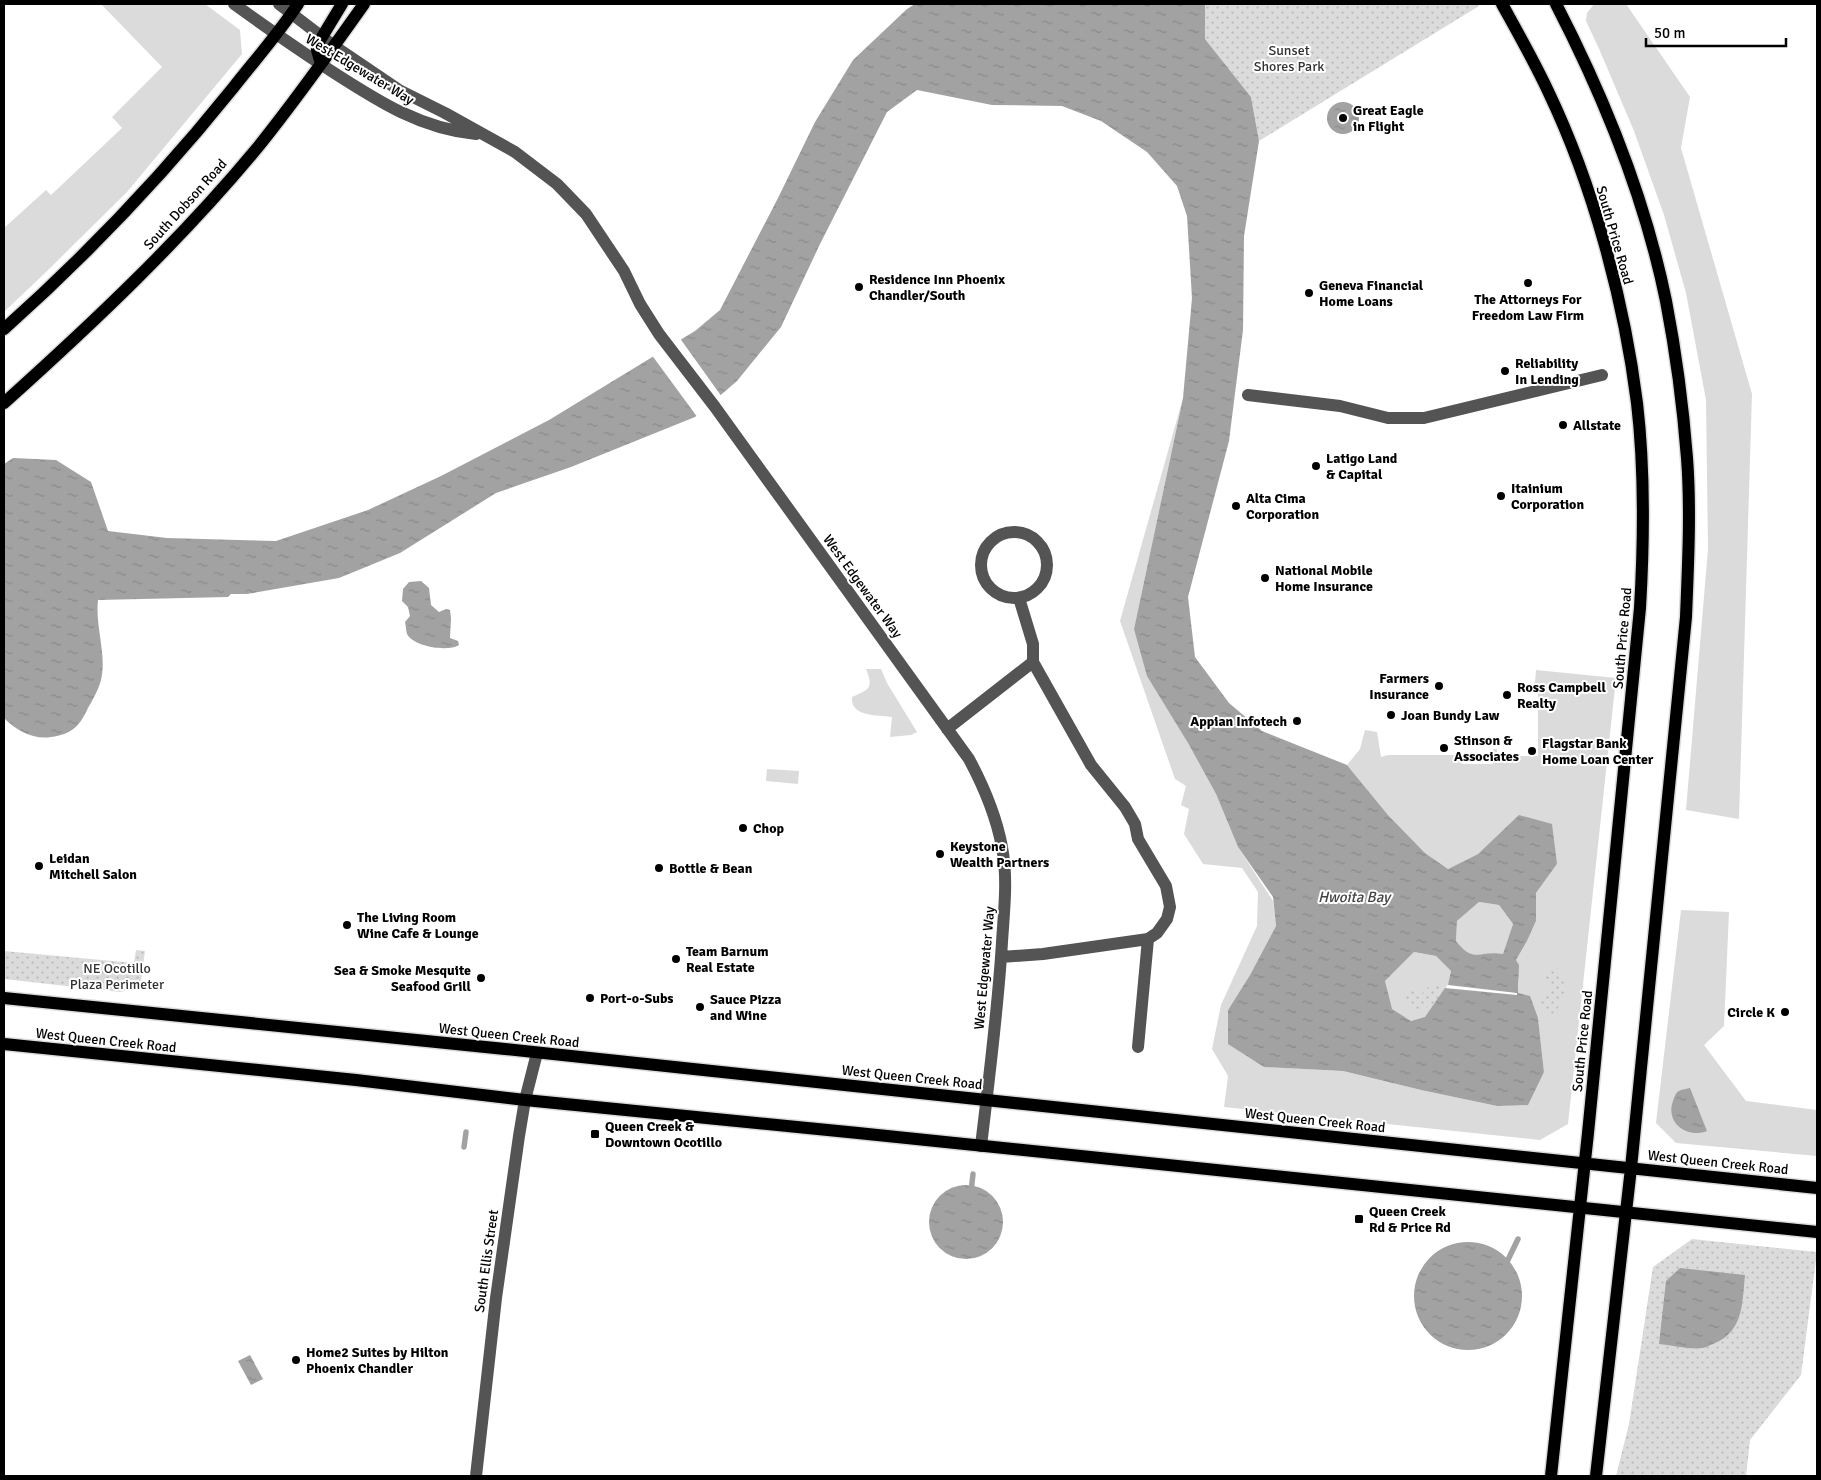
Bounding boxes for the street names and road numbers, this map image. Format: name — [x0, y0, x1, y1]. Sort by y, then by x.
street label: West Edgewater Way — [302, 30, 418, 109]
street label: South Dobson Road — [140, 155, 231, 253]
street label: South Price Road — [1592, 184, 1637, 286]
street label: West Edgewater Way — [819, 531, 906, 642]
street label: South Price Road — [1610, 587, 1635, 689]
street label: West Edgewater Way — [971, 905, 998, 1030]
street label: South Price Road — [1569, 990, 1596, 1093]
street label: West Queen Creek Road — [438, 1020, 580, 1051]
street label: West Queen Creek Road — [35, 1025, 177, 1056]
street label: West Queen Creek Road — [841, 1062, 983, 1093]
street label: West Queen Creek Road — [1244, 1105, 1386, 1136]
street label: West Queen Creek Road — [1647, 1147, 1789, 1178]
street label: South Ellis Street — [471, 1208, 502, 1314]

